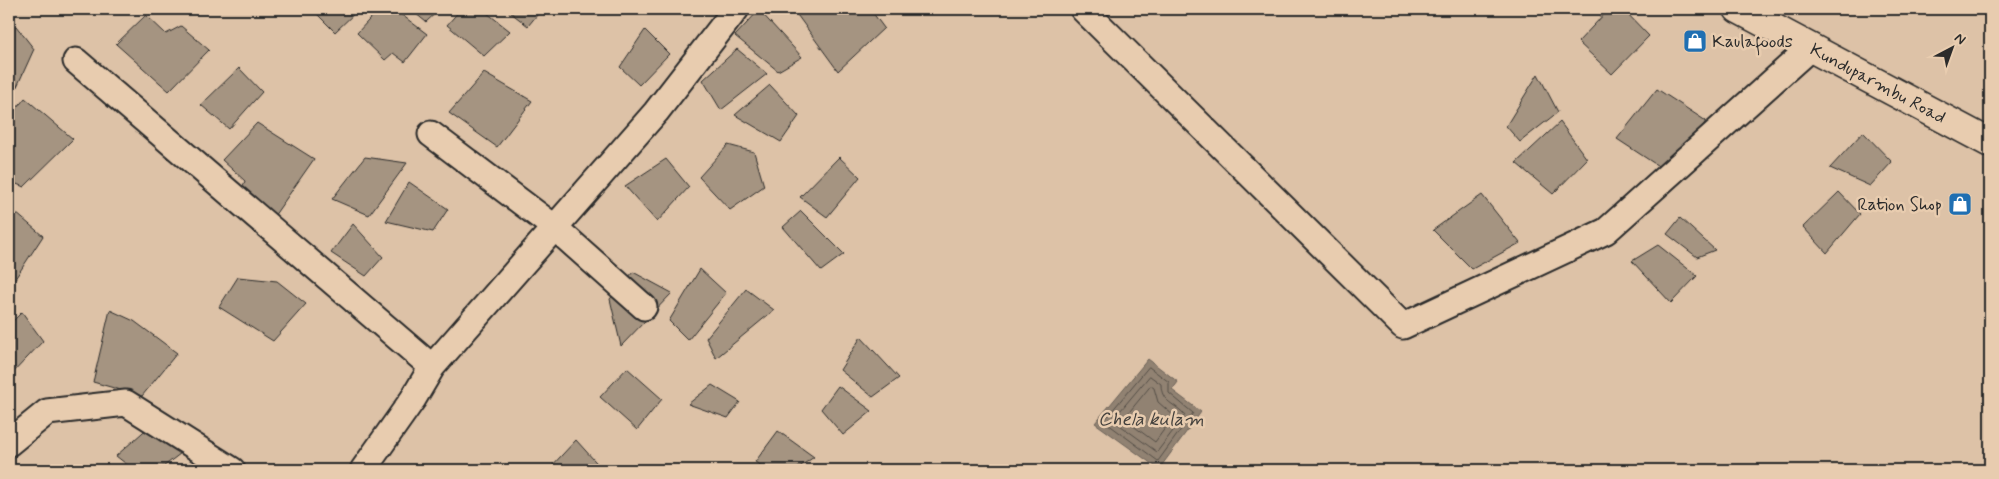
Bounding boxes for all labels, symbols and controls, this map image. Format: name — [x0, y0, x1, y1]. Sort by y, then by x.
north arrow — [1926, 22, 1976, 72]
shop icon: Kaulafoods — [1682, 28, 1708, 54]
text: N — [1950, 29, 1969, 49]
place label: Kaulafoods — [1712, 30, 1793, 56]
street label: Kunduparmbu Road — [1805, 38, 1950, 130]
shop icon: Ration Shop — [1947, 191, 1973, 217]
place label: Ration Shop — [1857, 193, 1942, 217]
water label: Chela kulam — [1098, 407, 1204, 432]

